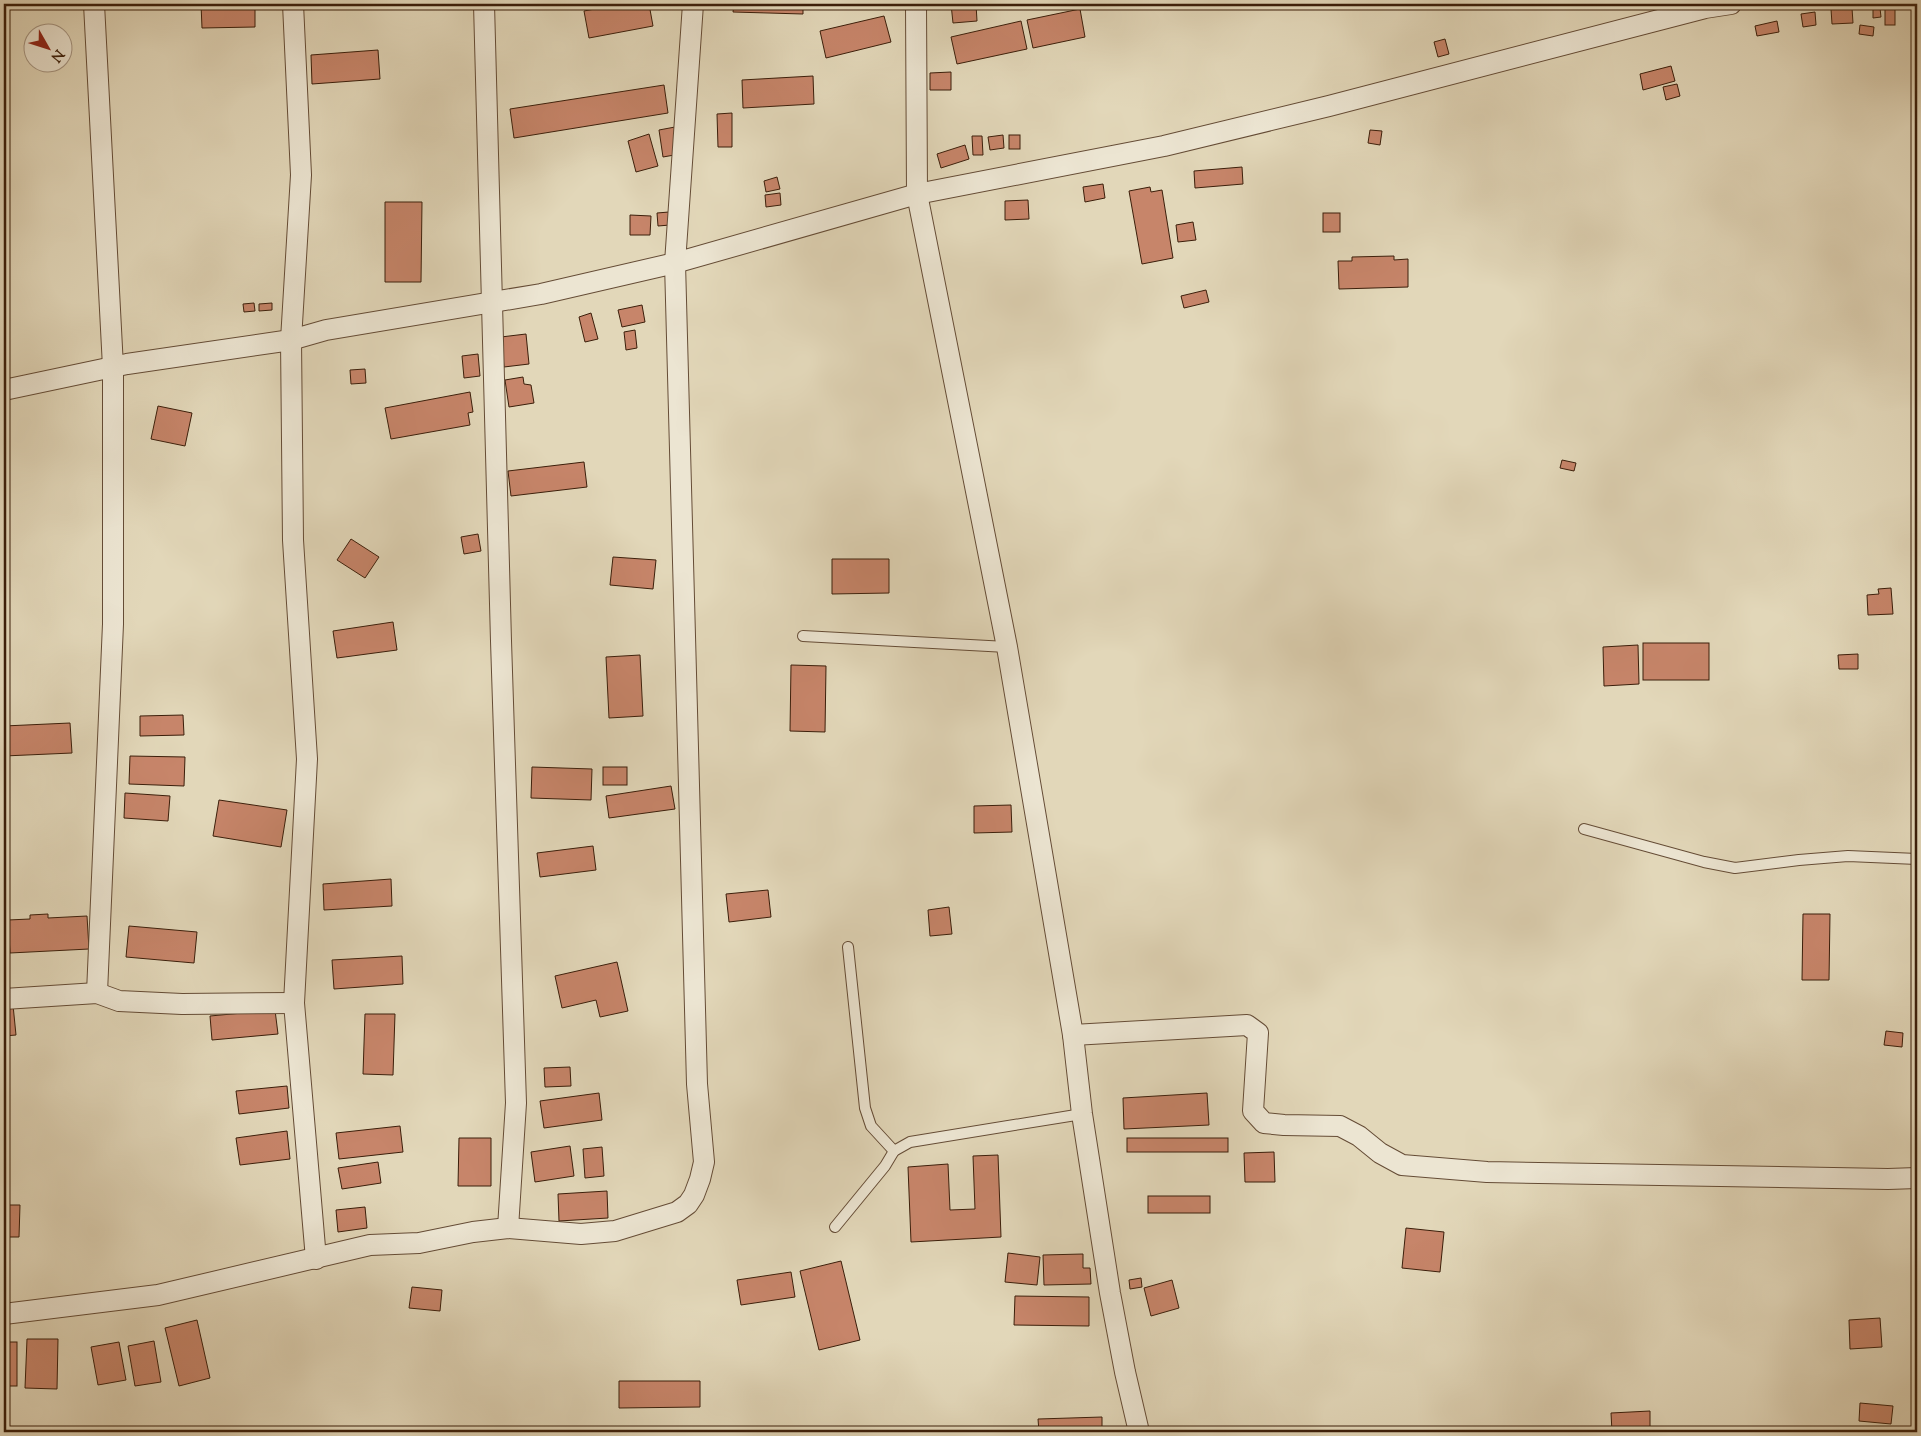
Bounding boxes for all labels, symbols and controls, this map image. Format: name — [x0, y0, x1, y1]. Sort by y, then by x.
north arrow — [22, 22, 72, 72]
text: N — [45, 44, 68, 66]

